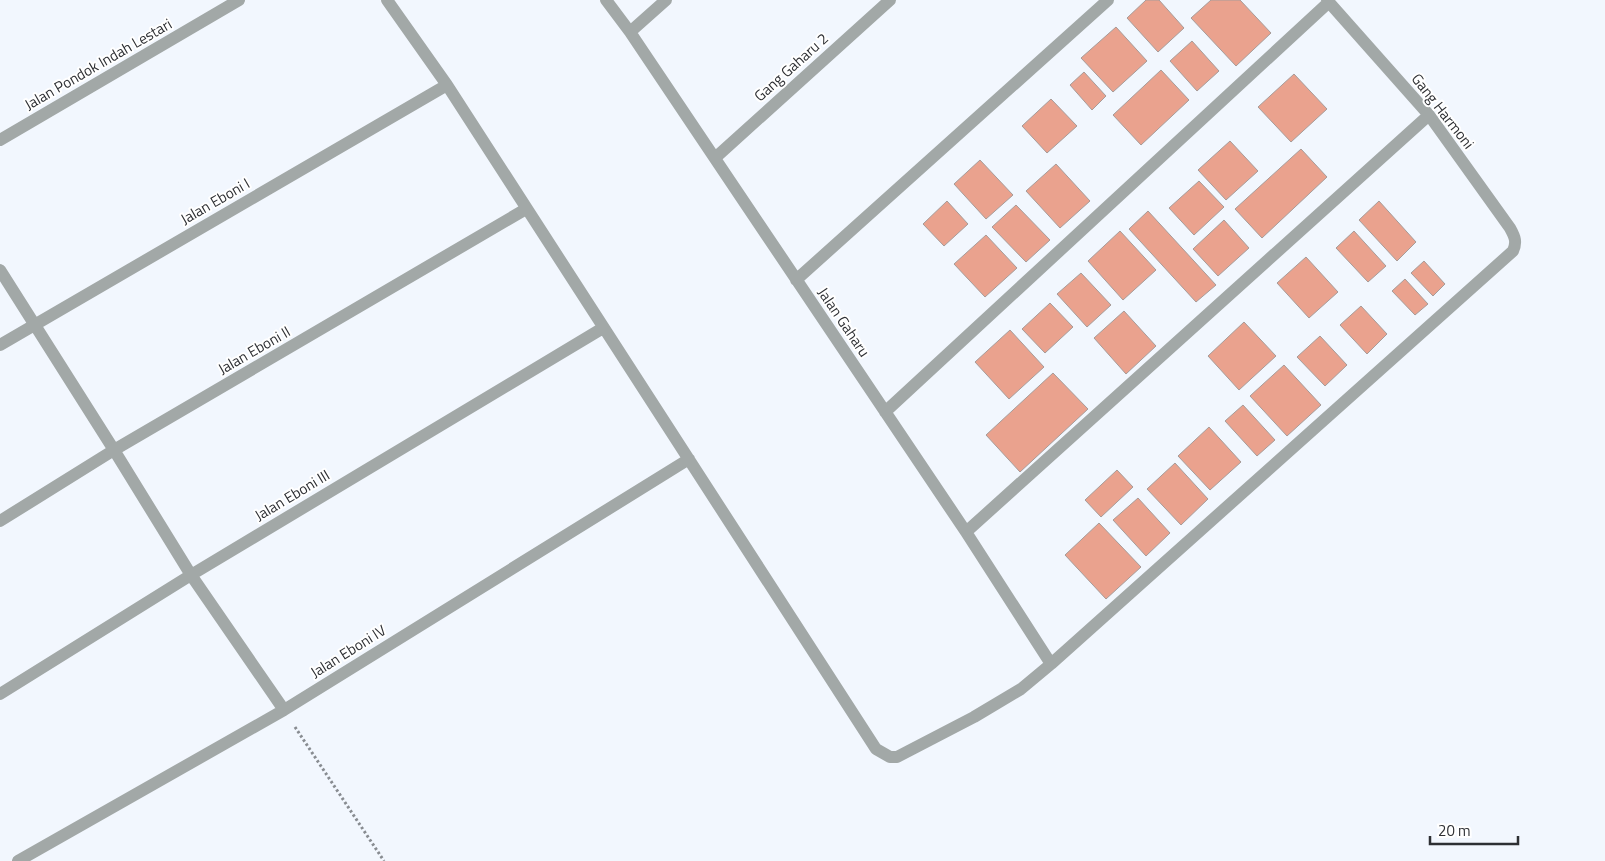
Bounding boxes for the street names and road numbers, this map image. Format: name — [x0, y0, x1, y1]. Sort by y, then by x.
street label: Jalan Pondok Indah Lestari — [20, 12, 176, 116]
street label: Gang Gaharu 2 — [749, 27, 833, 107]
street label: Gang Harmoni — [1406, 68, 1480, 154]
street label: Jalan Eboni I — [176, 172, 254, 230]
street label: Jalan Gaharu — [812, 283, 876, 361]
street label: Jalan Eboni II — [213, 320, 295, 380]
street label: Jalan Eboni III — [250, 464, 334, 526]
street label: Jalan Eboni IV — [306, 618, 391, 683]

